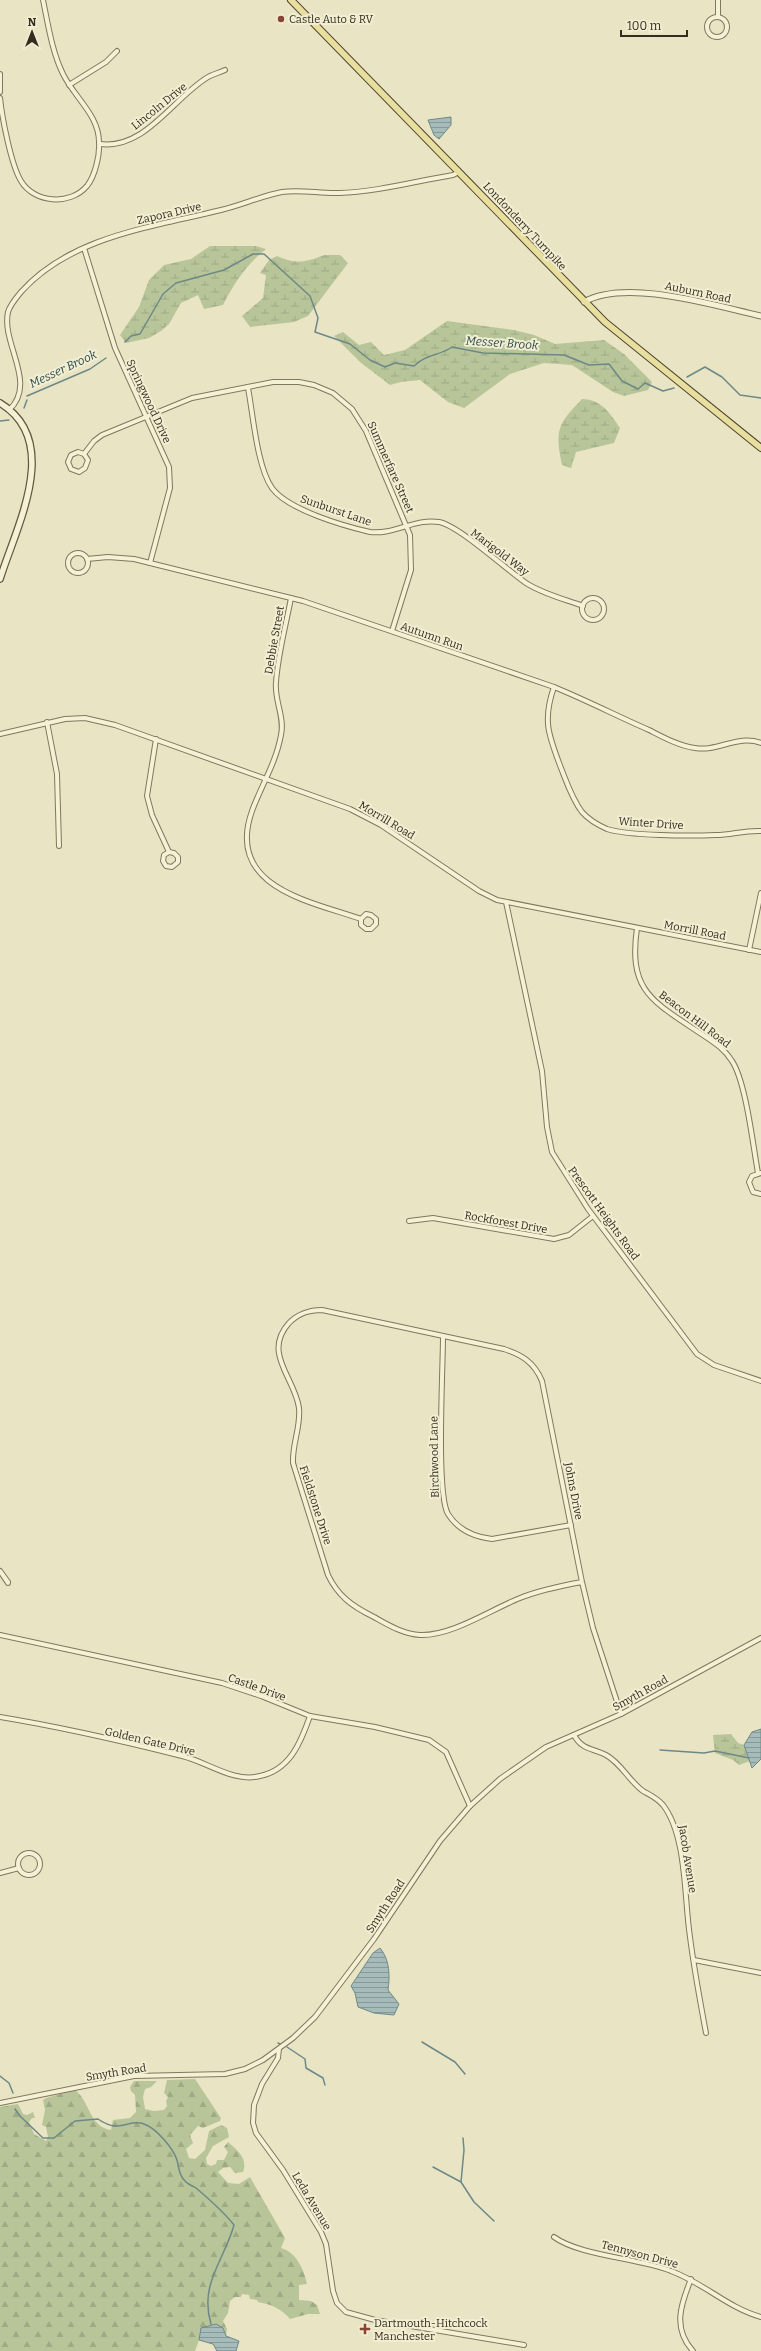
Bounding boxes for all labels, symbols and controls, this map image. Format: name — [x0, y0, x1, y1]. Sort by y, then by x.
north arrow — [12, 12, 52, 52]
scale bar — [621, 12, 687, 38]
place label: Castle Auto & RV — [289, 13, 373, 26]
marker: Castle Auto & RV — [276, 14, 286, 24]
text: N — [28, 16, 37, 29]
text: 100 m — [627, 19, 662, 33]
street label: Lincoln Drive — [129, 80, 190, 133]
street label: Londonderry Turnpike — [480, 180, 569, 273]
street label: Zapora Drive — [136, 200, 203, 227]
street label: Auburn Road — [664, 279, 733, 306]
water label: Messer Brook — [465, 333, 539, 353]
water label: Messer Brook — [27, 347, 99, 391]
street label: Springwood Drive — [123, 357, 174, 445]
street label: Summerfare Street — [365, 420, 417, 515]
street label: Sunburst Lane — [299, 492, 373, 529]
street label: Marigold Way — [468, 526, 532, 579]
street label: Debbie Street — [262, 605, 287, 675]
street label: Autumn Run — [399, 620, 465, 653]
street label: Morrill Road — [356, 799, 418, 842]
street label: Winter Drive — [618, 815, 684, 832]
street label: Morrill Road — [663, 918, 728, 943]
street label: Beacon Hill Road — [656, 988, 733, 1051]
street label: Prescott Heights Road — [565, 1164, 642, 1263]
street label: Rockforest Drive — [463, 1209, 548, 1236]
street label: Birchwood Lane — [427, 1416, 442, 1498]
street label: Johns Drive — [561, 1460, 585, 1521]
street label: Fieldstone Drive — [297, 1464, 334, 1546]
street label: Castle Drive — [226, 1671, 287, 1704]
street label: Smyth Road — [610, 1673, 671, 1714]
street label: Golden Gate Drive — [103, 1725, 196, 1758]
street label: Jacob Avenue — [676, 1823, 699, 1894]
street label: Smyth Road — [363, 1877, 408, 1935]
street label: Smyth Road — [85, 2061, 148, 2084]
street label: Leda Avenue — [289, 2170, 334, 2233]
street label: Tennyson Drive — [600, 2238, 680, 2271]
place label: Dartmouth-Hitchcock Manchester — [374, 2317, 488, 2343]
marker: Dartmouth-Hitchcock Manchester — [359, 2323, 371, 2335]

